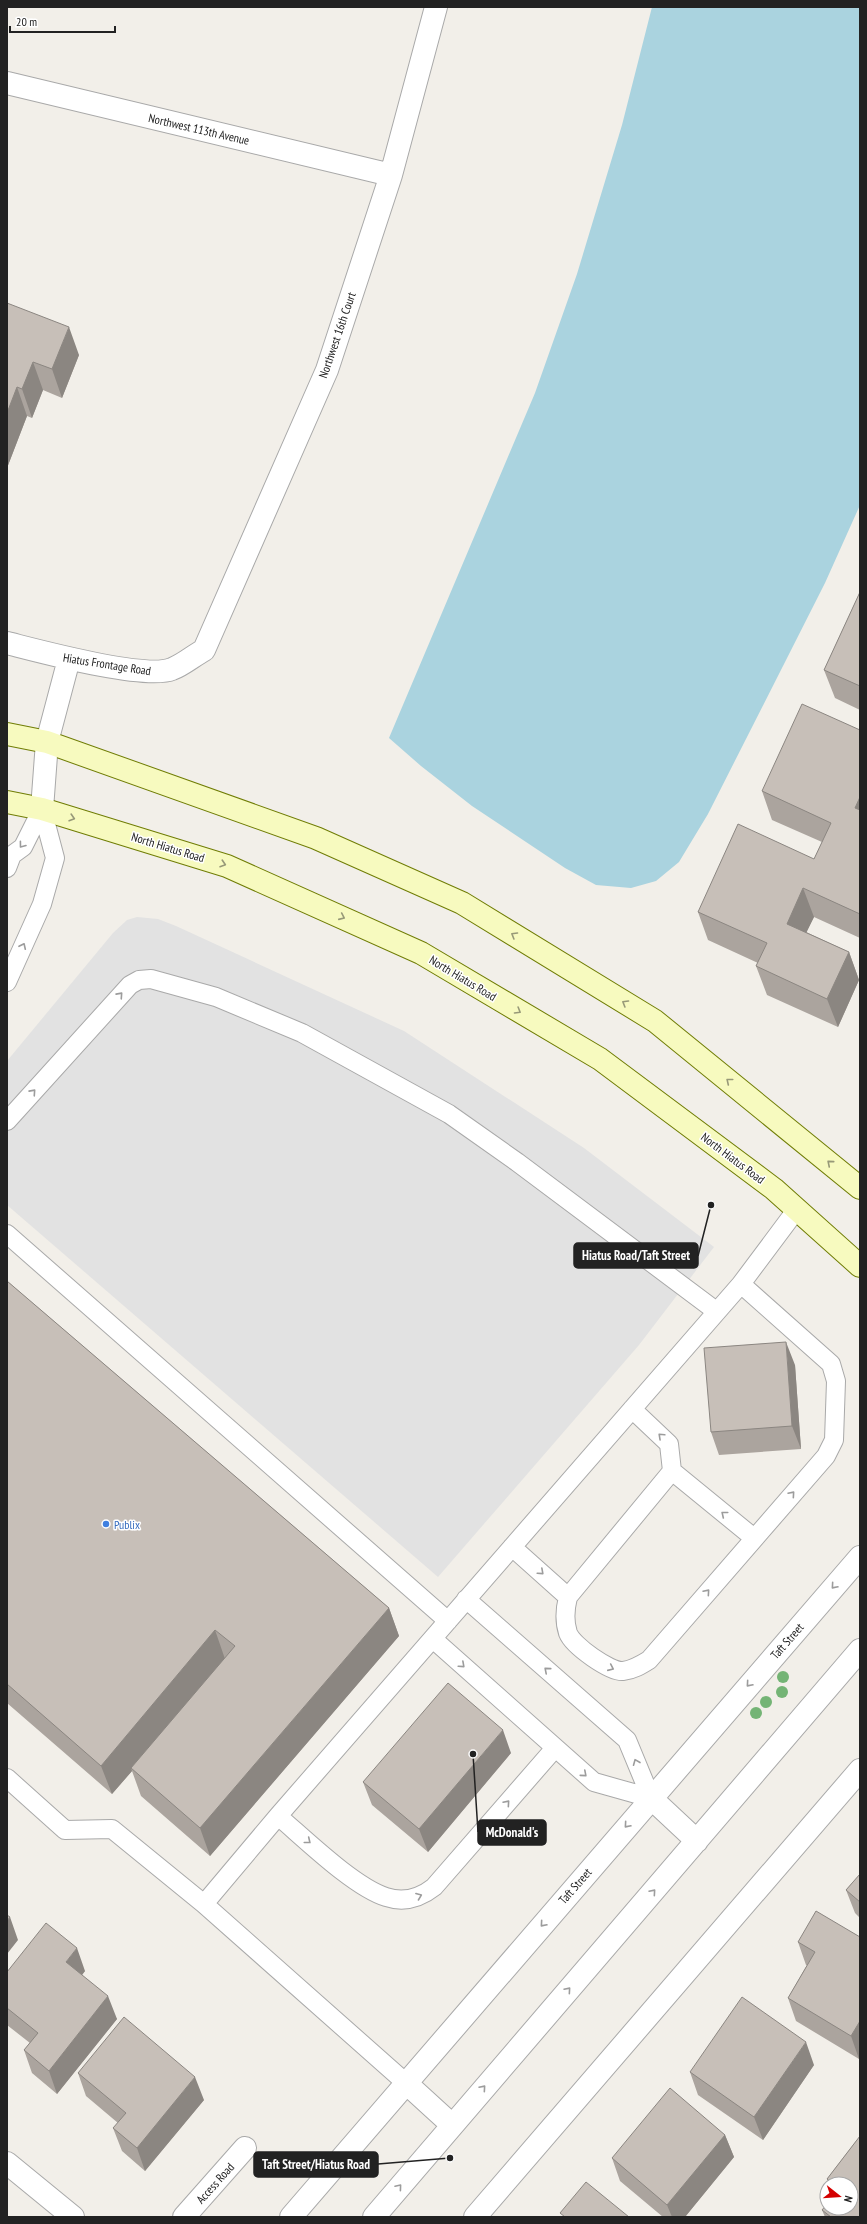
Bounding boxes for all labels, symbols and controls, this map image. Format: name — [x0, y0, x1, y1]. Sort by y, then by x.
scale bar — [10, 8, 115, 34]
text: 20 m — [16, 14, 37, 29]
street label: Northwest 113th Avenue — [147, 110, 251, 148]
street label: Northwest 16th Court — [315, 289, 359, 380]
street label: Hiatus Frontage Road — [62, 650, 152, 678]
one-way arrow — [68, 813, 75, 822]
street label: North Hiatus Road — [130, 829, 206, 865]
one-way arrow — [20, 841, 27, 848]
one-way arrow — [219, 860, 226, 868]
one-way arrow — [337, 912, 345, 920]
one-way arrow — [511, 933, 518, 940]
one-way arrow — [18, 943, 26, 950]
street label: North Hiatus Road — [427, 952, 499, 1004]
one-way arrow — [116, 993, 123, 1000]
one-way arrow — [622, 1001, 629, 1008]
one-way arrow — [514, 1006, 521, 1013]
one-way arrow — [727, 1079, 734, 1086]
one-way arrow — [28, 1089, 36, 1097]
street label: North Hiatus Road — [698, 1129, 768, 1187]
one-way arrow — [828, 1160, 835, 1167]
callout: Hiatus Road/Taft Street — [574, 1243, 698, 1268]
text: Hiatus Road/Taft Street — [582, 1247, 690, 1264]
one-way arrow — [658, 1433, 666, 1441]
one-way arrow — [788, 1491, 795, 1499]
one-way arrow — [721, 1511, 728, 1518]
place label: Publix — [114, 1517, 140, 1532]
marker: Publix — [101, 1519, 111, 1529]
one-way arrow — [536, 1568, 544, 1575]
one-way arrow — [832, 1582, 839, 1589]
one-way arrow — [703, 1589, 710, 1597]
street label: Taft Street — [767, 1619, 807, 1662]
one-way arrow — [458, 1660, 465, 1667]
one-way arrow — [608, 1663, 615, 1671]
one-way arrow — [544, 1667, 551, 1674]
one-way arrow — [747, 1680, 754, 1687]
one-way arrow — [633, 1758, 641, 1766]
one-way arrow — [579, 1769, 587, 1776]
one-way arrow — [503, 1800, 510, 1808]
callout: McDonald's — [478, 1820, 546, 1845]
one-way arrow — [625, 1820, 632, 1828]
text: McDonald's — [486, 1824, 539, 1841]
one-way arrow — [303, 1836, 311, 1843]
street label: Taft Street — [555, 1864, 595, 1907]
one-way arrow — [649, 1889, 656, 1896]
one-way arrow — [415, 1893, 422, 1901]
one-way arrow — [540, 1919, 547, 1926]
one-way arrow — [564, 1987, 571, 1995]
one-way arrow — [479, 2086, 486, 2093]
callout: Taft Street/Hiatus Road — [254, 2152, 378, 2177]
text: Taft Street/Hiatus Road — [262, 2156, 370, 2173]
street label: Access Road — [193, 2159, 237, 2207]
north arrow — [819, 2176, 859, 2216]
one-way arrow — [394, 2185, 401, 2192]
text: N — [841, 2194, 856, 2204]

